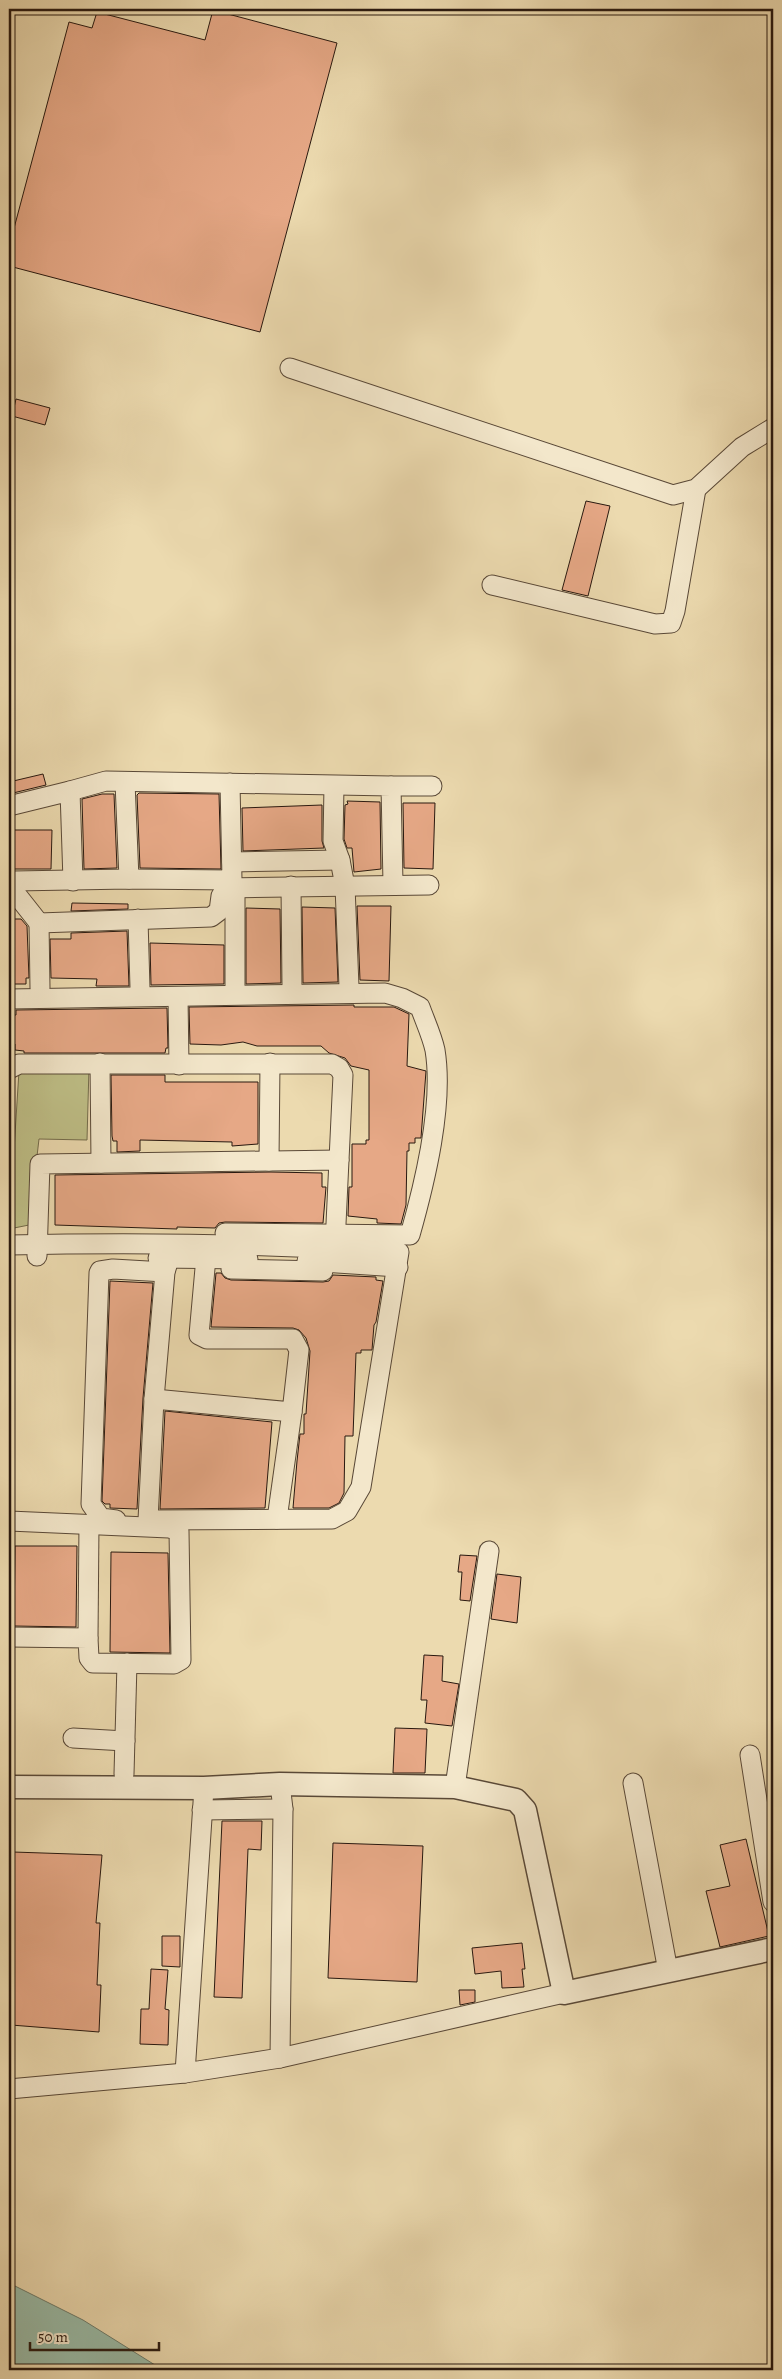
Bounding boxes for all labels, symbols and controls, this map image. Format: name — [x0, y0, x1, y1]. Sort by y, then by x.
scale bar — [30, 2319, 159, 2351]
text: 50 m — [38, 2327, 68, 2347]

